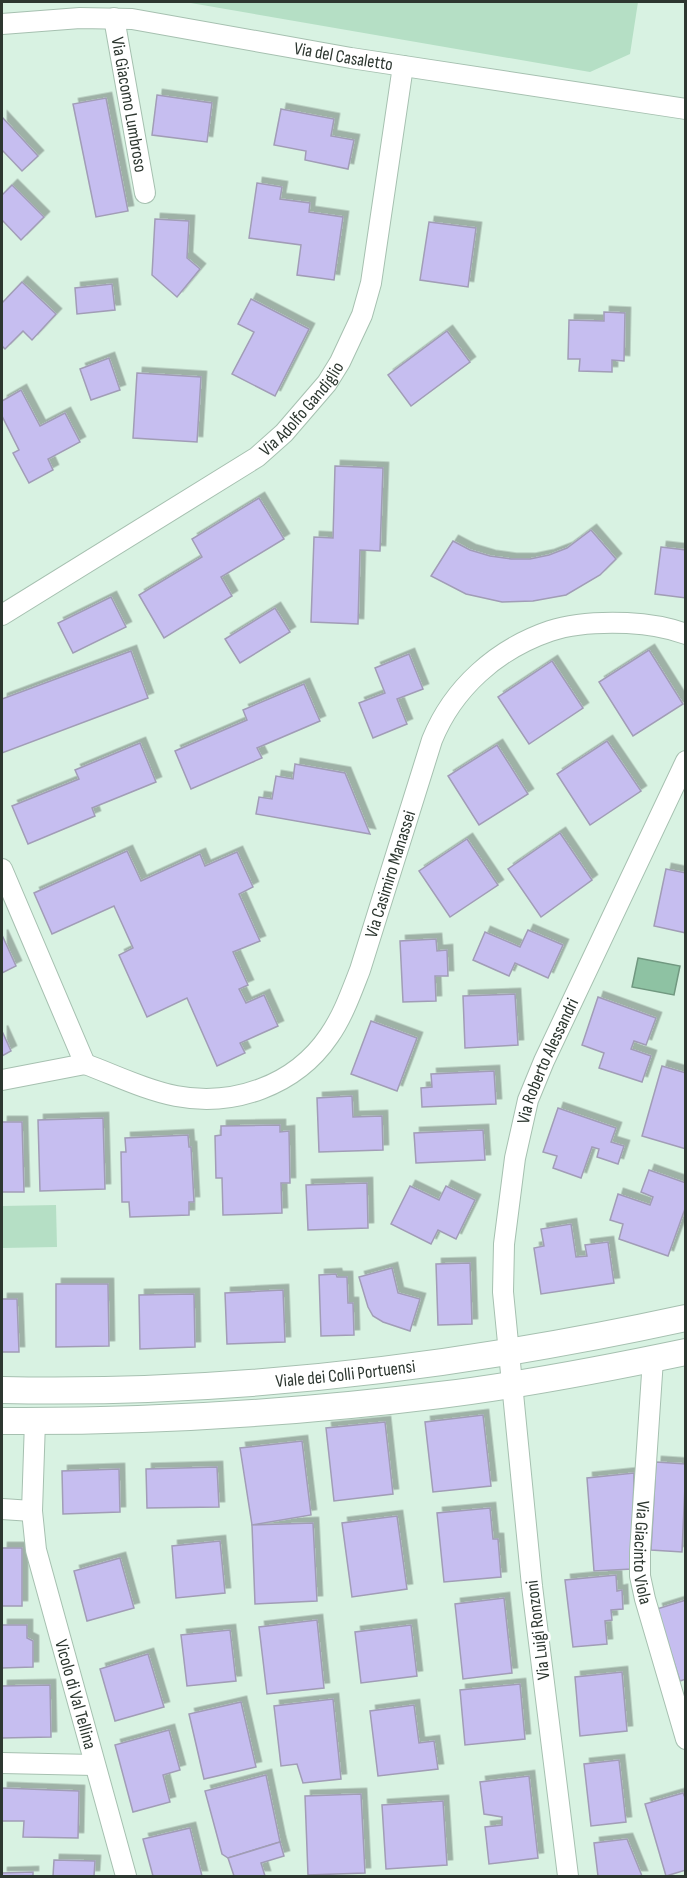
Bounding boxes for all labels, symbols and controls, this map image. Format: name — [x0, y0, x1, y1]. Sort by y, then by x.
street label: Via Giacomo Lumbroso — [107, 36, 152, 174]
street label: Via del Casaletto — [292, 38, 394, 75]
street label: Via Adolfo Gandiglio — [255, 358, 348, 460]
street label: Via Casimiro Manassei — [360, 808, 420, 940]
street label: Via Roberto Alessandri — [512, 995, 583, 1126]
street label: Viale dei Colli Portuensi — [275, 1355, 417, 1392]
street label: Via Giacinto Viola — [630, 1500, 657, 1607]
street label: Via Luigi Ronzoni — [521, 1579, 555, 1681]
street label: Vicolo di Val Tellina — [51, 1637, 101, 1752]

